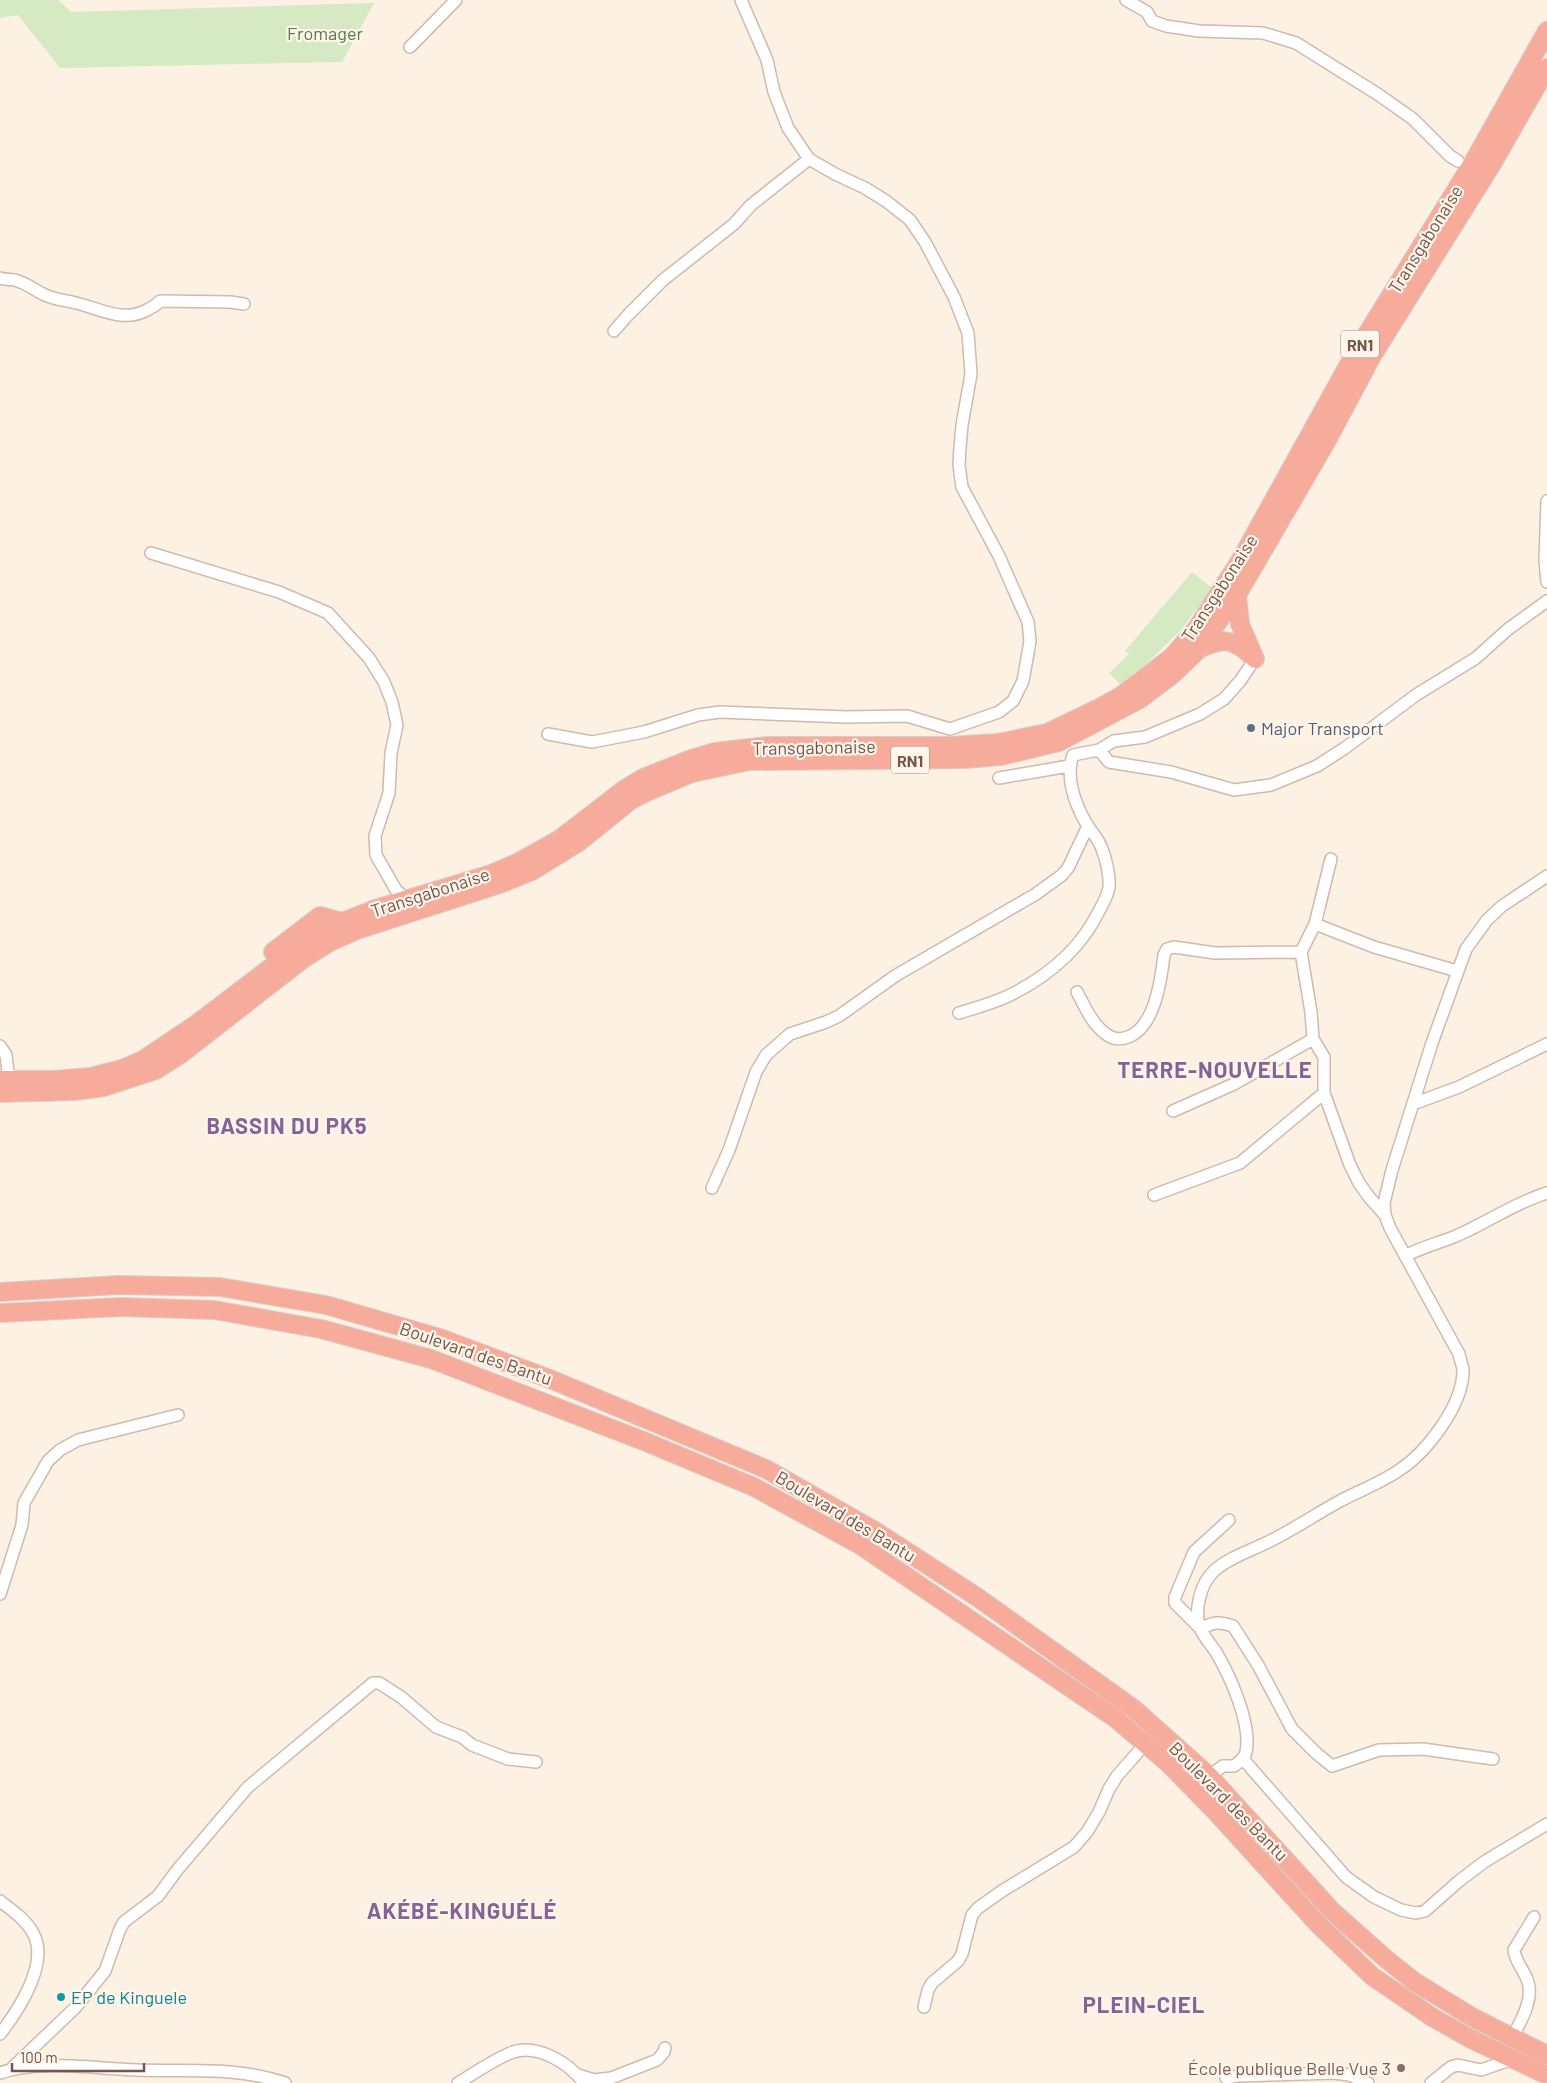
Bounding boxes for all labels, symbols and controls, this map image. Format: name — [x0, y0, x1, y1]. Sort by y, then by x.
park label: Fromager — [287, 22, 364, 44]
street label: Transgabonaise — [1383, 181, 1467, 297]
road number: RN1 — [1341, 330, 1379, 358]
street label: Transgabonaise — [1176, 530, 1262, 646]
place label: Major Transport — [1261, 717, 1384, 739]
marker: Major Transport — [1245, 722, 1257, 734]
street label: Transgabonaise — [752, 735, 876, 759]
road number: RN1 — [891, 746, 929, 774]
street label: Transgabonaise — [368, 862, 492, 922]
district label: TERRE-NOUVELLE — [1117, 1056, 1313, 1082]
district label: BASSIN DU PK5 — [206, 1112, 368, 1138]
street label: Boulevard des Bantu — [397, 1317, 555, 1389]
street label: Boulevard des Bantu — [772, 1466, 920, 1566]
street label: Boulevard des Bantu — [1165, 1737, 1293, 1865]
district label: AKÉBÉ-KINGUÉLÉ — [367, 1897, 557, 1923]
place label: EP de Kinguele — [71, 1986, 187, 2008]
marker: EP de Kinguele — [55, 1991, 67, 2003]
district label: PLEIN-CIEL — [1083, 1991, 1205, 2017]
scale bar — [12, 2040, 145, 2072]
text: 100 m — [20, 2048, 58, 2066]
place label: École publique Belle Vue 3 — [1188, 2057, 1391, 2079]
marker: École publique Belle Vue 3 — [1395, 2062, 1407, 2074]

